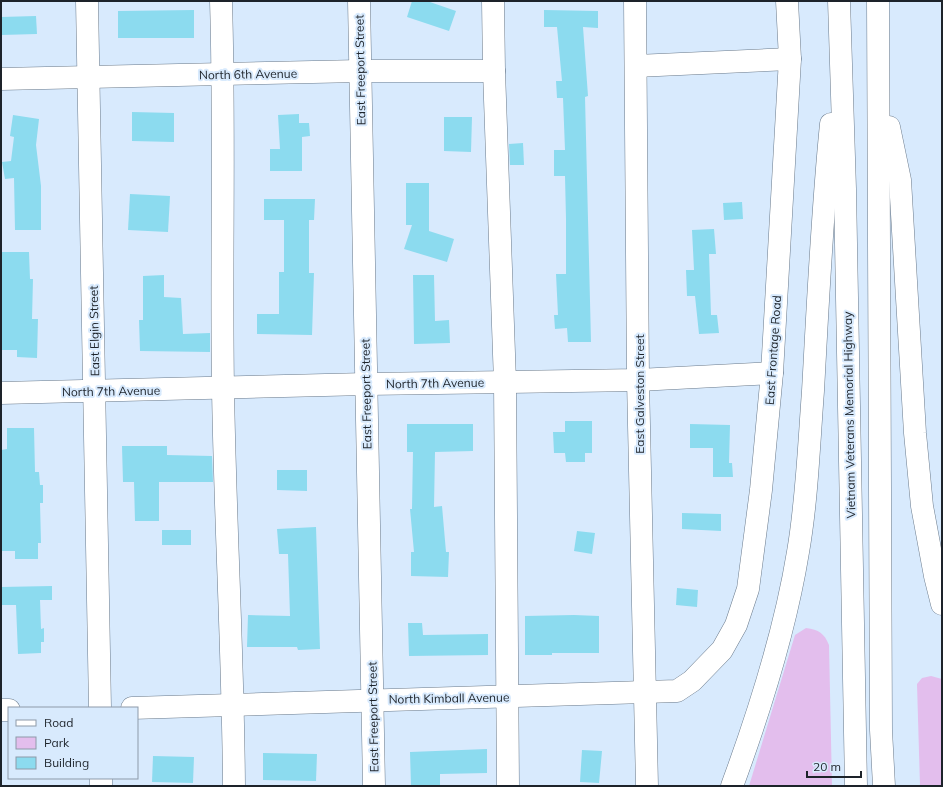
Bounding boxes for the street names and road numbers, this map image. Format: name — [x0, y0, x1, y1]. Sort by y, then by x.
street label: East Freeport Street — [352, 15, 368, 125]
street label: North 6th Avenue — [199, 66, 297, 82]
street label: East Elgin Street — [86, 286, 102, 376]
street label: East Frontage Road — [762, 295, 784, 405]
street label: Vietnam Veterans Memorial Highway — [840, 311, 858, 519]
street label: East Galveston Street — [632, 334, 647, 454]
street label: East Freeport Street — [358, 339, 374, 449]
street label: North 7th Avenue — [386, 375, 484, 391]
street label: North 7th Avenue — [62, 383, 160, 399]
street label: East Freeport Street — [365, 662, 381, 772]
street label: North Kimball Avenue — [388, 689, 510, 707]

